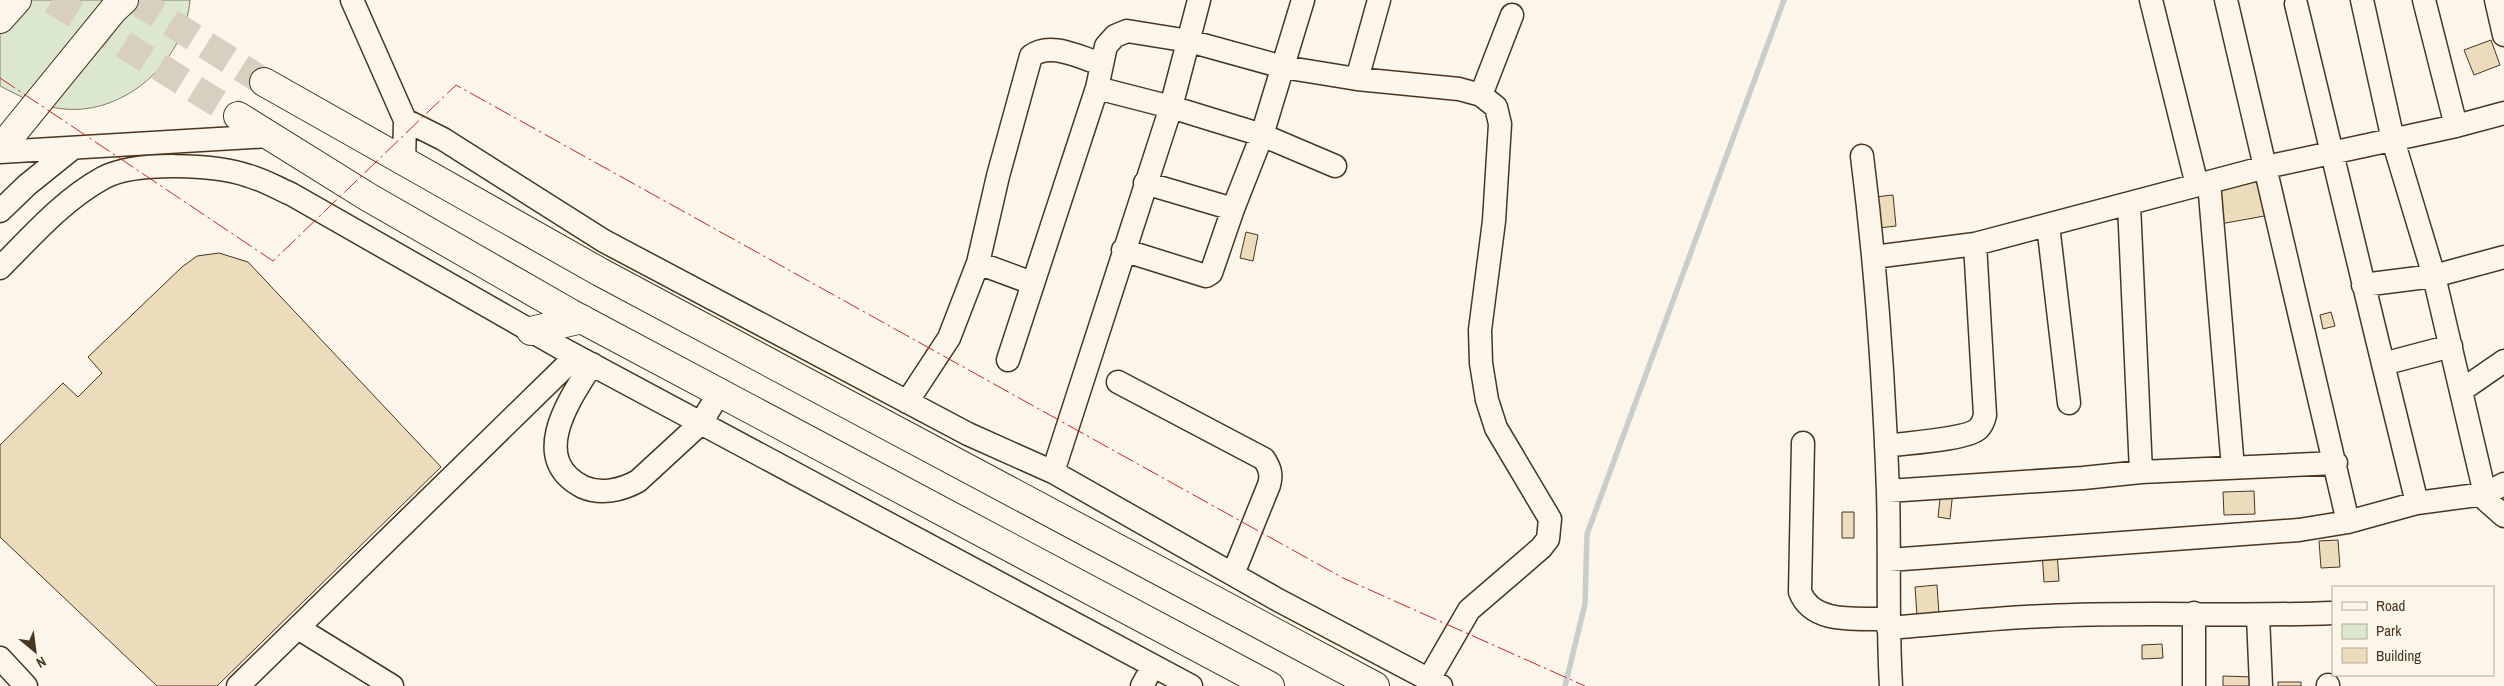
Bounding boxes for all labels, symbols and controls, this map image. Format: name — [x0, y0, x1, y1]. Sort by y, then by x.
legend — [2332, 586, 2494, 676]
text: Road — [2376, 595, 2405, 616]
text: Park — [2376, 620, 2402, 641]
north arrow — [10, 626, 60, 676]
text: Building — [2376, 645, 2421, 666]
text: N — [33, 652, 49, 672]

